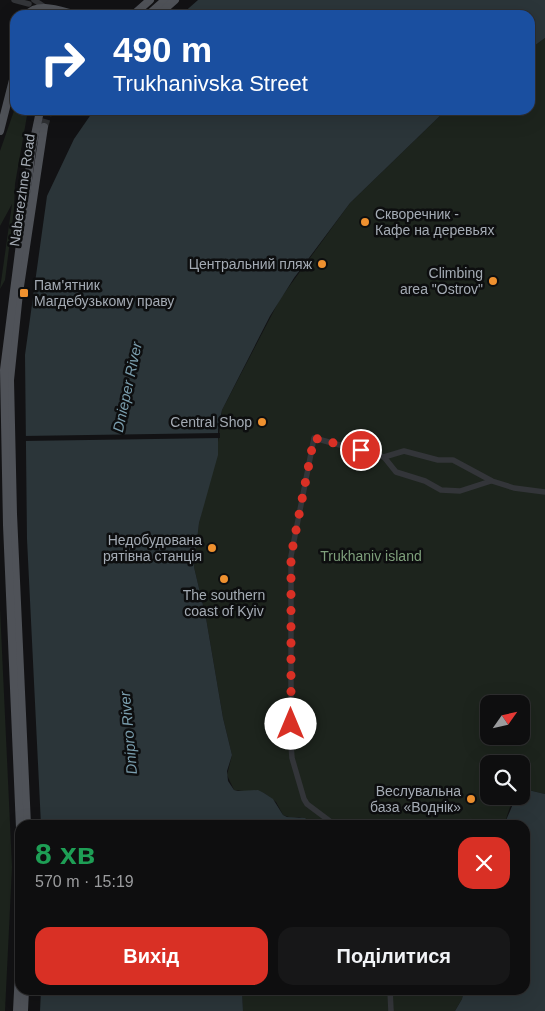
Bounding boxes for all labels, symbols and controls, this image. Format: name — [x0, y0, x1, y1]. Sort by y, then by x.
icon: right — [30, 30, 95, 95]
text: 490 m — [113, 30, 212, 69]
text: Trukhanivska Street — [113, 71, 308, 96]
street label: Naberezhne Road — [6, 133, 38, 247]
place label: Скворечник - Кафе на деревьях — [375, 206, 494, 238]
marker: Скворечник - Кафе на деревьях — [359, 216, 371, 228]
place label: Центральний пляж — [189, 256, 313, 272]
marker: Центральний пляж — [316, 258, 328, 270]
place label: Climbing area "Ostrov" — [400, 265, 483, 297]
marker: Climbing area "Ostrov" — [487, 275, 499, 287]
place label: Пам'ятник Магдебузькому праву — [34, 277, 174, 309]
marker: Пам'ятник Магдебузькому праву — [18, 287, 30, 299]
water label: Dnieper River — [109, 339, 145, 434]
place label: Central Shop — [170, 414, 252, 430]
marker: Central Shop — [256, 416, 268, 428]
pin — [340, 429, 382, 471]
icon: arrive — [347, 436, 375, 464]
place label: Недобудована рятівна станція — [103, 532, 202, 564]
marker: Недобудована рятівна станція — [206, 542, 218, 554]
park label: Trukhaniv island — [320, 548, 422, 564]
marker: The southern coast of Kyiv — [218, 573, 230, 585]
place label: The southern coast of Kyiv — [183, 587, 265, 619]
water label: Dnipro River — [116, 690, 140, 775]
north arrow — [480, 695, 530, 745]
map controls — [480, 695, 530, 805]
position arrow — [264, 697, 316, 749]
button: search — [480, 755, 530, 805]
place label: Веслувальна база «Воднік» — [370, 783, 461, 815]
marker: Веслувальна база «Воднік» — [465, 793, 477, 805]
text: 8 хв — [35, 837, 95, 870]
button: close — [458, 837, 510, 889]
text: 570 m · 15:19 — [35, 873, 134, 890]
button: Вихід — [35, 927, 268, 985]
button: Поділитися — [278, 927, 510, 985]

